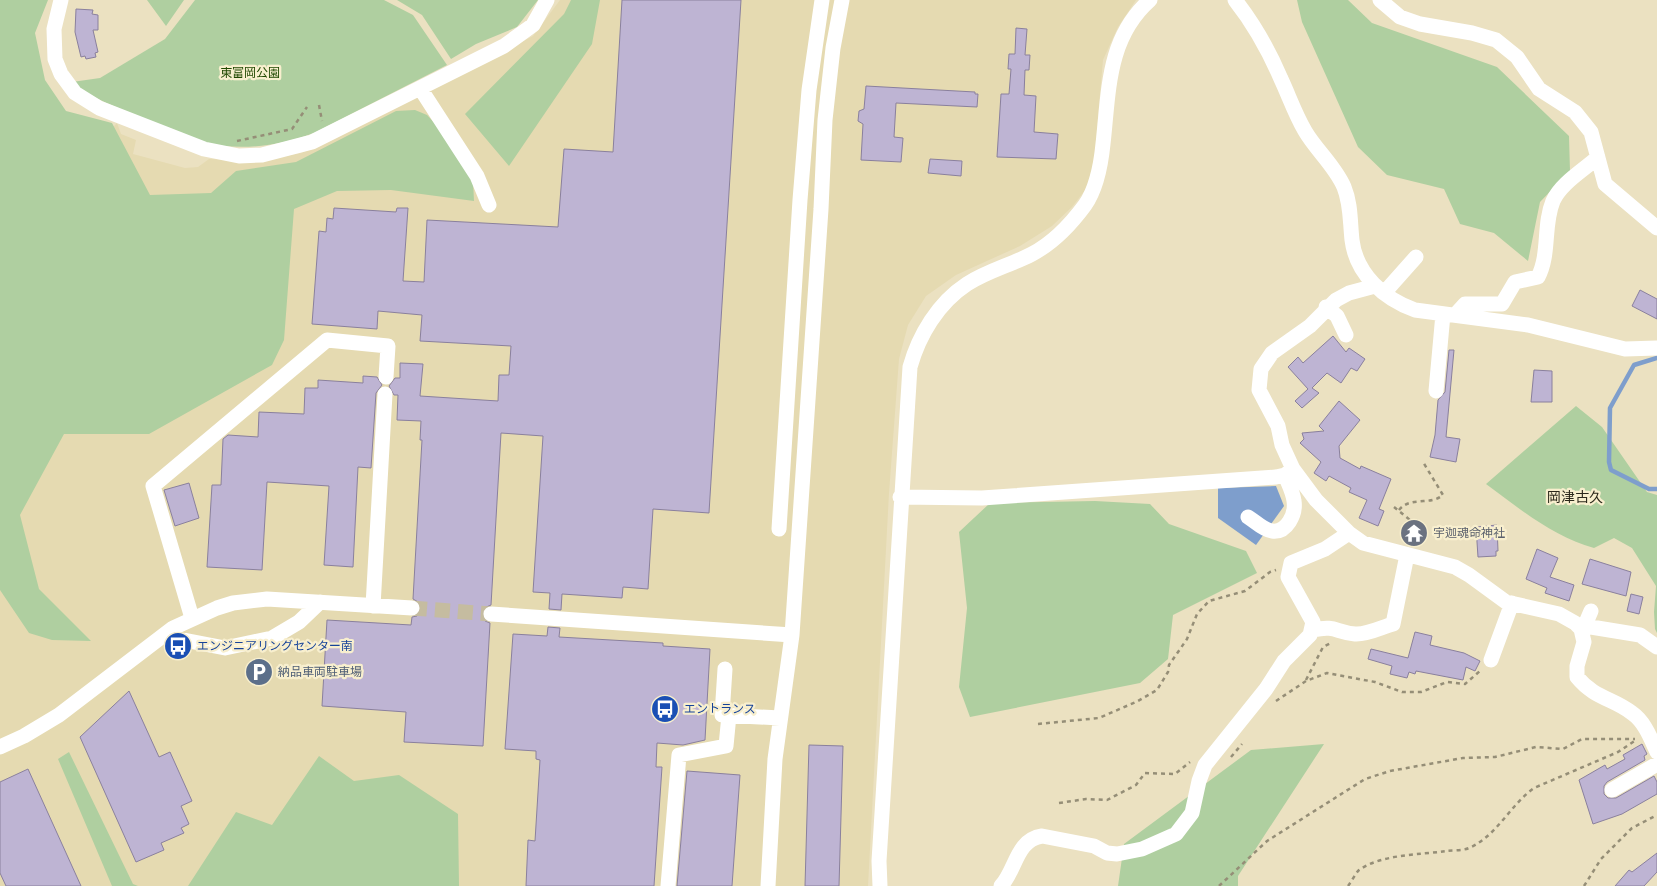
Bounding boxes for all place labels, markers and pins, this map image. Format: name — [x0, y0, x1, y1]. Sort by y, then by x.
temple icon: 宇迦魂命神社 — [1399, 518, 1429, 548]
place label: 宇迦魂命神社 — [1433, 526, 1505, 540]
bus stop icon: エンジニアリングセンター南 — [163, 631, 193, 661]
place label: エンジニアリングセンター南 — [197, 639, 353, 653]
parking icon: 納品車両駐車場 — [244, 657, 274, 687]
place label: 納品車両駐車場 — [278, 665, 362, 679]
bus stop icon: エントランス — [650, 694, 680, 724]
place label: エントランス — [684, 702, 756, 716]

